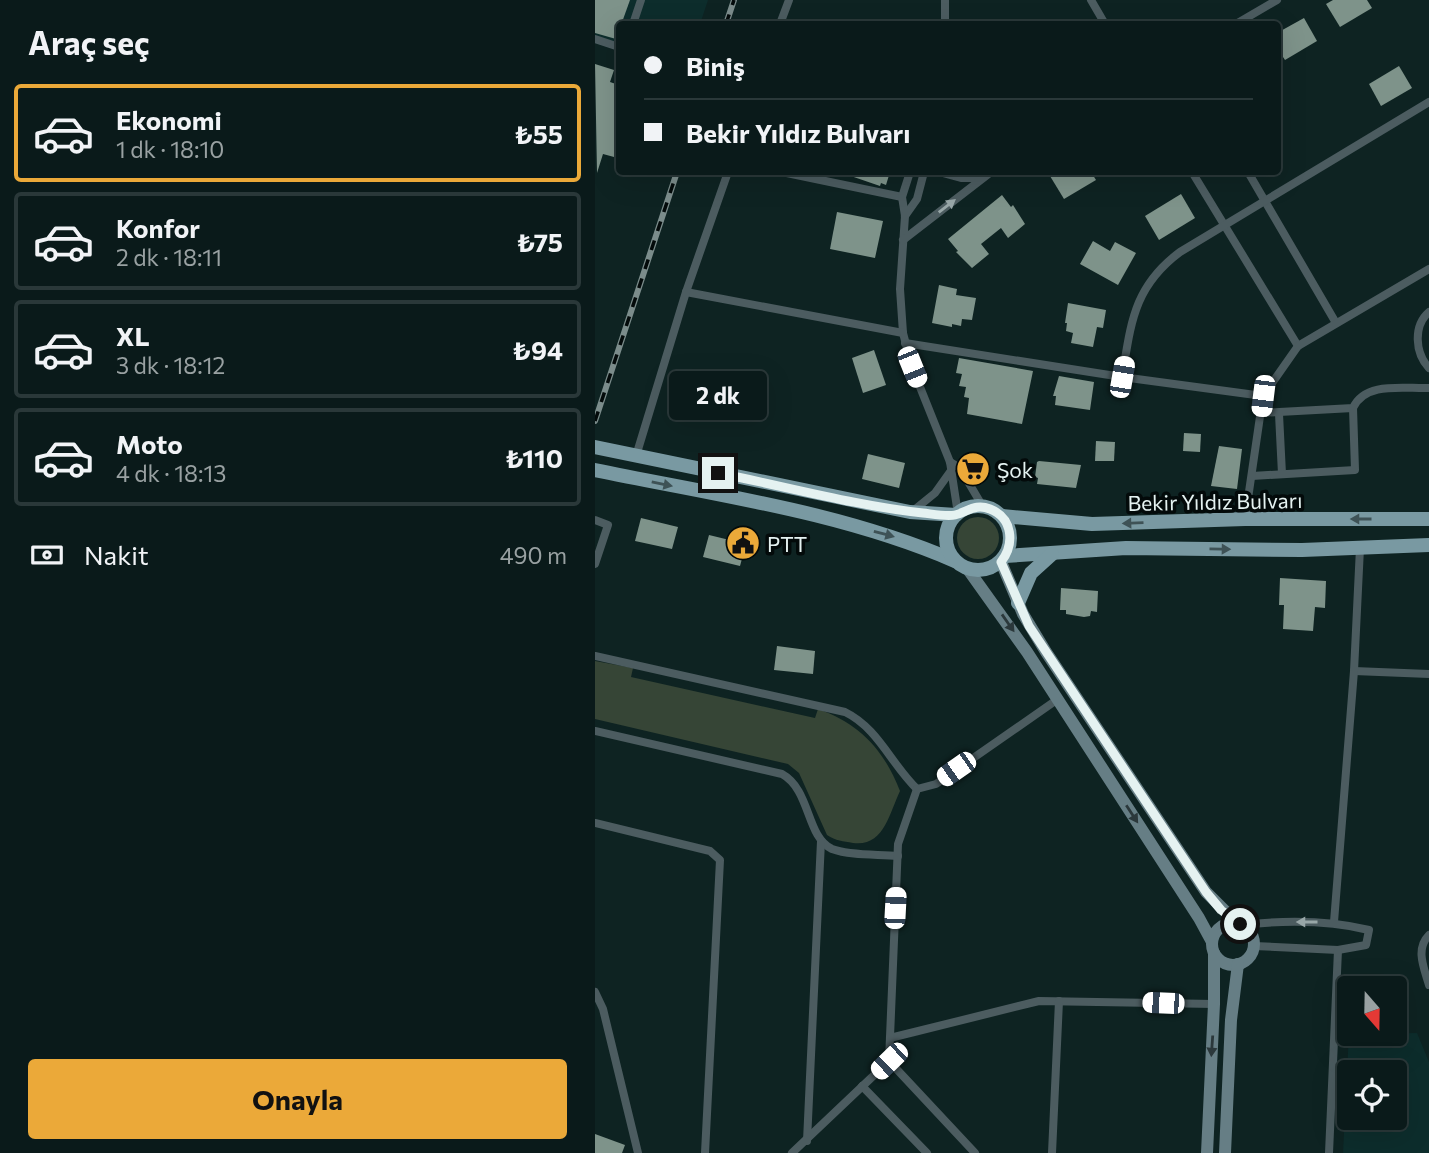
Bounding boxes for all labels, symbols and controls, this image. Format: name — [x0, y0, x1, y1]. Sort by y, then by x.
text: Araç seç — [28, 22, 150, 62]
text: Biniş — [686, 50, 745, 81]
icon: car — [32, 102, 95, 165]
text: Ekonomi — [116, 104, 222, 135]
text: Bekir Yıldız Bulvarı — [686, 117, 911, 148]
text: ₺55 — [514, 118, 563, 149]
text: 1 dk · 18:10 — [116, 135, 224, 163]
one-way arrow — [937, 198, 955, 213]
icon: car — [32, 210, 95, 273]
text: Konfor — [116, 212, 200, 243]
text: ₺75 — [517, 226, 563, 257]
text: 2 dk · 18:11 — [116, 243, 222, 271]
icon: car — [32, 318, 95, 381]
text: XL — [116, 320, 150, 351]
text: ₺94 — [512, 334, 563, 365]
car — [895, 344, 930, 390]
text: 3 dk · 18:12 — [116, 351, 225, 379]
car — [1109, 354, 1136, 400]
callout: 2 dk — [669, 372, 767, 420]
car — [1251, 374, 1276, 418]
text: 2 dk — [696, 381, 740, 409]
icon: car — [32, 426, 95, 489]
text: Moto — [116, 428, 183, 459]
text: ₺110 — [505, 442, 563, 473]
supermarket icon: Şok — [954, 450, 992, 488]
route end — [702, 457, 734, 489]
place label: Şok — [997, 457, 1033, 482]
text: 4 dk · 18:13 — [116, 459, 226, 487]
one-way arrow — [651, 478, 673, 489]
street label: Bekir Yıldız Bulvarı — [1127, 487, 1303, 515]
one-way arrow — [1350, 513, 1372, 525]
one-way arrow — [1122, 518, 1144, 529]
public building icon: PTT — [724, 524, 762, 562]
one-way arrow — [873, 529, 895, 540]
place label: PTT — [767, 531, 807, 556]
icon: cash — [28, 536, 66, 574]
text: Nakit — [84, 539, 149, 570]
text: 490 m — [500, 541, 567, 569]
one-way arrow — [1210, 543, 1232, 555]
one-way arrow — [1001, 614, 1015, 632]
car — [933, 748, 980, 790]
one-way arrow — [1125, 805, 1139, 823]
car — [884, 886, 907, 930]
route start — [1224, 908, 1256, 940]
one-way arrow — [1296, 916, 1318, 928]
north arrow — [1337, 976, 1407, 1046]
map controls — [1337, 976, 1407, 1130]
car — [1142, 992, 1185, 1014]
one-way arrow — [1206, 1035, 1217, 1057]
car — [867, 1039, 912, 1083]
button: Onayla — [28, 1059, 567, 1139]
button: locate — [1337, 1060, 1407, 1130]

